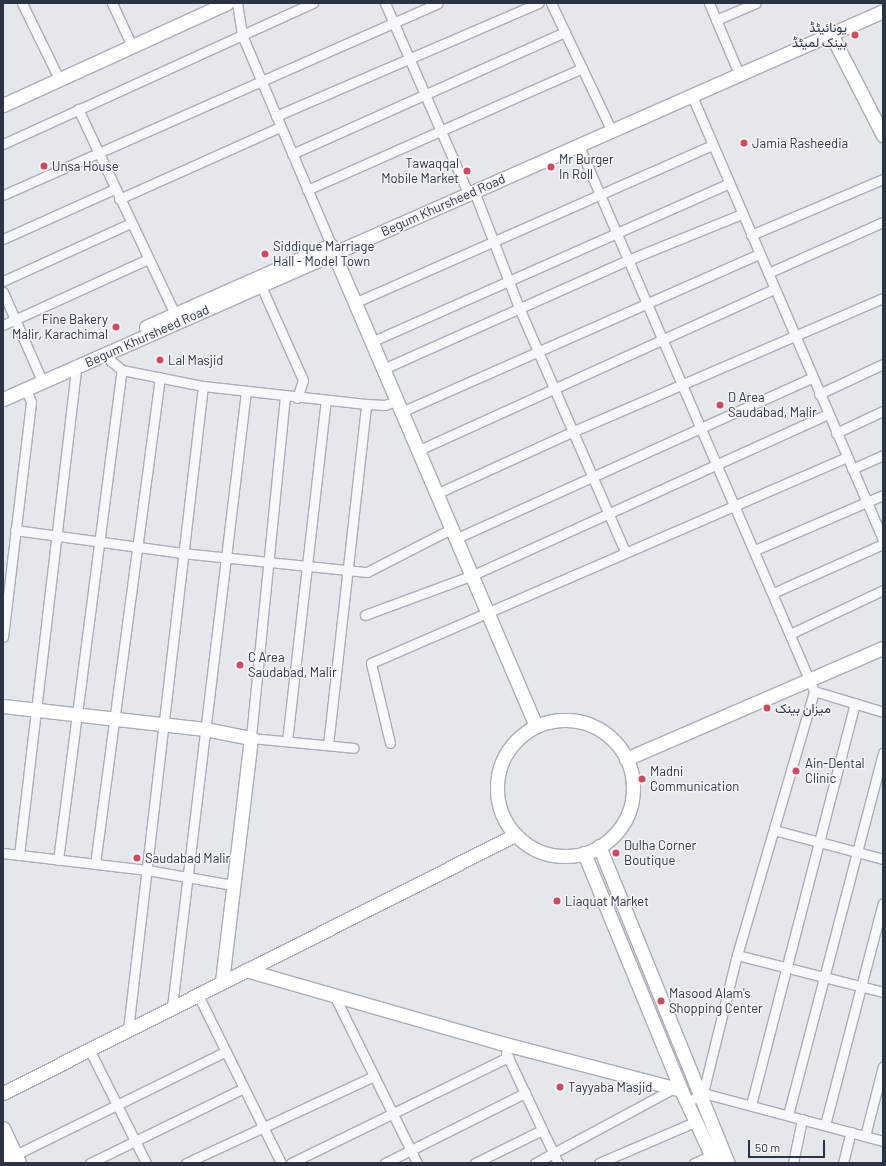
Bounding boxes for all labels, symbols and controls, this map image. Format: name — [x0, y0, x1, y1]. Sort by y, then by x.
place label: یونائیٹڈ بینک لمیٹڈ — [792, 20, 847, 51]
marker: یونائیٹڈ بینک لمیٹڈ — [850, 30, 860, 40]
place label: Jamia Rasheedia — [752, 135, 848, 151]
marker: Jamia Rasheedia — [739, 138, 749, 148]
place label: Mr Burger In Roll — [559, 152, 614, 183]
place label: Tawaqqal Mobile Market — [381, 156, 459, 187]
place label: Unsa House — [52, 158, 119, 174]
marker: Unsa House — [39, 161, 49, 171]
marker: Mr Burger In Roll — [546, 162, 556, 172]
marker: Tawaqqal Mobile Market — [462, 166, 472, 176]
street label: Begum Khursheed Road — [378, 171, 508, 239]
place label: Siddique Marriage Hall - Model Town — [273, 239, 374, 270]
marker: Siddique Marriage Hall - Model Town — [260, 249, 270, 259]
street label: Begum Khursheed Road — [82, 302, 212, 370]
place label: Fine Bakery Malir, Karachimal — [12, 312, 108, 343]
marker: Fine Bakery Malir, Karachimal — [111, 322, 121, 332]
place label: Lal Masjid — [168, 352, 223, 368]
marker: Lal Masjid — [155, 355, 165, 365]
place label: D Area Saudabad, Malir — [728, 390, 817, 421]
marker: D Area Saudabad, Malir — [715, 400, 725, 410]
place label: C Area Saudabad, Malir — [248, 650, 337, 681]
marker: C Area Saudabad, Malir — [235, 660, 245, 670]
place label: میزان بینک — [775, 700, 831, 716]
marker: میزان بینک — [762, 703, 772, 713]
place label: Ain-Dental Clinic — [805, 756, 865, 787]
place label: Madni Communication — [650, 764, 739, 795]
marker: Ain-Dental Clinic — [790, 765, 802, 777]
marker: Madni Communication — [637, 774, 647, 784]
place label: Dulha Corner Boutique — [624, 838, 696, 869]
marker: Dulha Corner Boutique — [611, 848, 621, 858]
place label: Saudabad Malir — [145, 850, 230, 866]
marker: Saudabad Malir — [132, 853, 142, 863]
place label: Liaquat Market — [565, 893, 649, 909]
marker: Liaquat Market — [552, 896, 562, 906]
place label: Masood Alam's Shopping Center — [669, 986, 763, 1017]
marker: Masood Alam's Shopping Center — [656, 996, 666, 1006]
place label: Tayyaba Masjid — [568, 1079, 652, 1095]
marker: Tayyaba Masjid — [555, 1082, 565, 1092]
scale bar — [750, 1132, 827, 1158]
text: 50 m — [755, 1140, 780, 1154]

